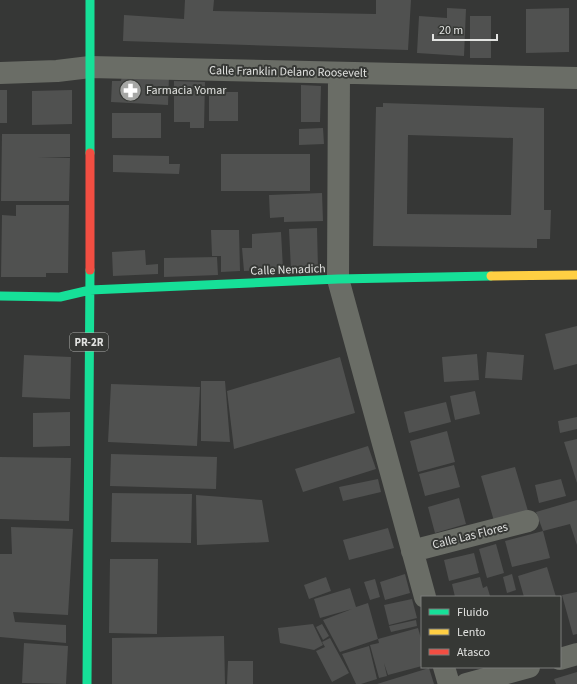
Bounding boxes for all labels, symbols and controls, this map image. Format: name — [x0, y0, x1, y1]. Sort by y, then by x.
scale bar — [433, 16, 497, 42]
text: 20 m — [439, 22, 463, 39]
street label: Calle Franklin Delano Roosevelt — [209, 62, 367, 82]
pharmacy icon: Farmacia Yomar — [118, 77, 144, 103]
place label: Farmacia Yomar — [146, 82, 227, 99]
street label: Calle Nenadich — [250, 260, 326, 280]
road number: PR-2R — [70, 333, 108, 351]
street label: Calle Las Flores — [430, 518, 510, 554]
legend — [421, 596, 561, 668]
text: Fluido — [457, 604, 489, 621]
text: Lento — [457, 624, 486, 641]
text: Atasco — [457, 644, 490, 661]

